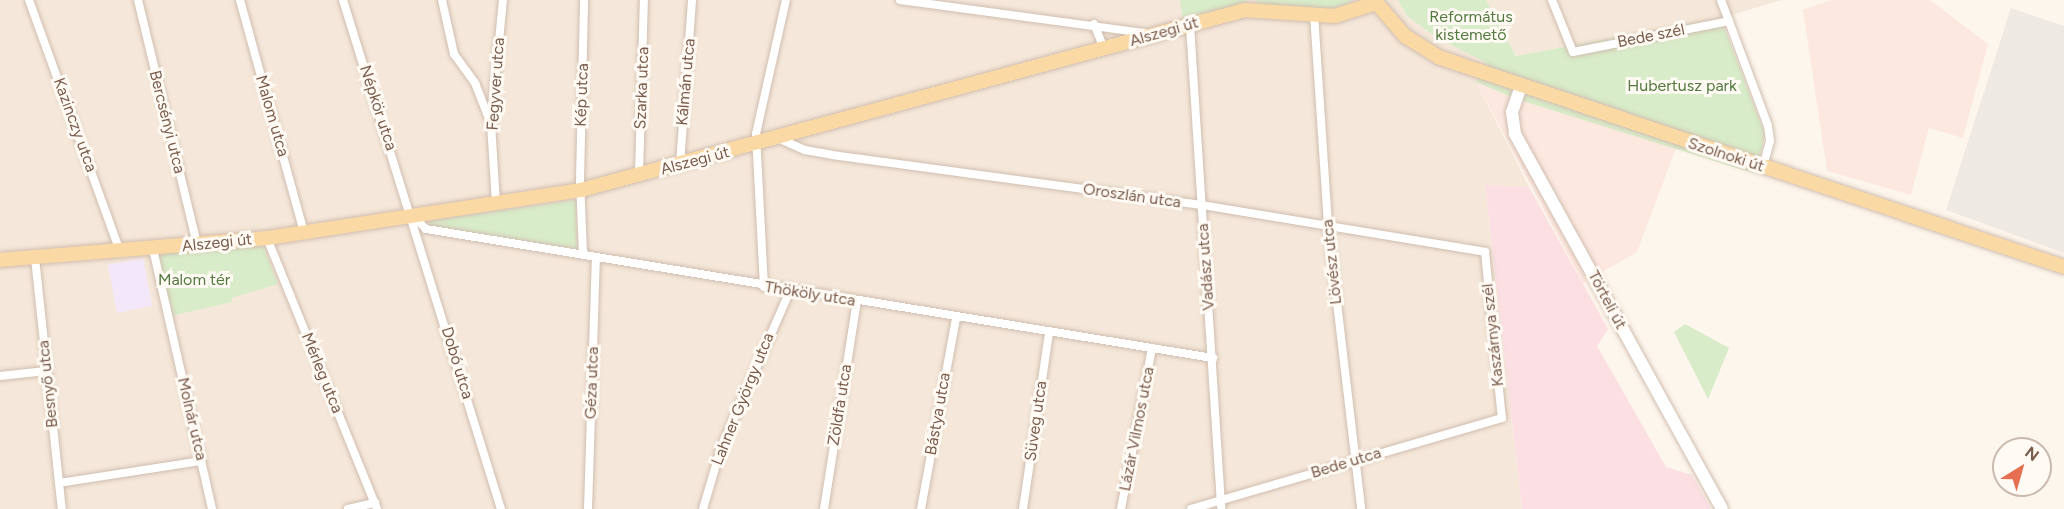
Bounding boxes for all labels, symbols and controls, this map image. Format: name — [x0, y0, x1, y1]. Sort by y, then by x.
park label: Református kistemető — [1429, 7, 1513, 45]
street label: Alszegi út — [1128, 13, 1200, 51]
street label: Bede szél — [1616, 20, 1686, 52]
street label: Fegyver utca — [483, 37, 509, 131]
street label: Kálmán utca — [673, 37, 699, 127]
street label: Szarka utca — [631, 46, 653, 130]
street label: Népkör utca — [355, 63, 401, 153]
street label: Kép utca — [571, 63, 593, 127]
street label: Bercsényi utca — [145, 69, 189, 175]
street label: Malom utca — [251, 73, 293, 159]
street label: Kazinczy utca — [49, 75, 101, 175]
park label: Hubertusz park — [1627, 76, 1737, 96]
street label: Szolnoki út — [1685, 134, 1767, 176]
street label: Alszegi út — [658, 143, 732, 179]
street label: Oroszlán utca — [1082, 180, 1182, 212]
street label: Lövész utca — [1318, 219, 1346, 305]
street label: Vadász utca — [1193, 223, 1219, 311]
street label: Alszegi út — [181, 230, 253, 256]
street label: Törteli út — [1584, 267, 1630, 333]
park label: Malom tér — [158, 270, 230, 290]
street label: Thököly utca — [763, 277, 857, 311]
street label: Kaszárnya szél — [1478, 283, 1508, 387]
street label: Dobó utca — [437, 325, 477, 401]
street label: Mérleg utca — [297, 330, 347, 416]
street label: Lahner György utca — [708, 330, 778, 468]
street label: Besnyő utca — [34, 339, 62, 429]
street label: Géza utca — [581, 346, 603, 420]
street label: Zöldfa utca — [824, 363, 856, 447]
street label: Lázár Vilmos utca — [1116, 365, 1158, 493]
street label: Bástya utca — [921, 371, 955, 457]
street label: Molnár utca — [173, 376, 211, 462]
street label: Süveg utca — [1021, 380, 1051, 462]
north arrow — [1992, 437, 2052, 497]
street label: Bede utca — [1309, 443, 1383, 483]
text: N — [2021, 443, 2043, 465]

